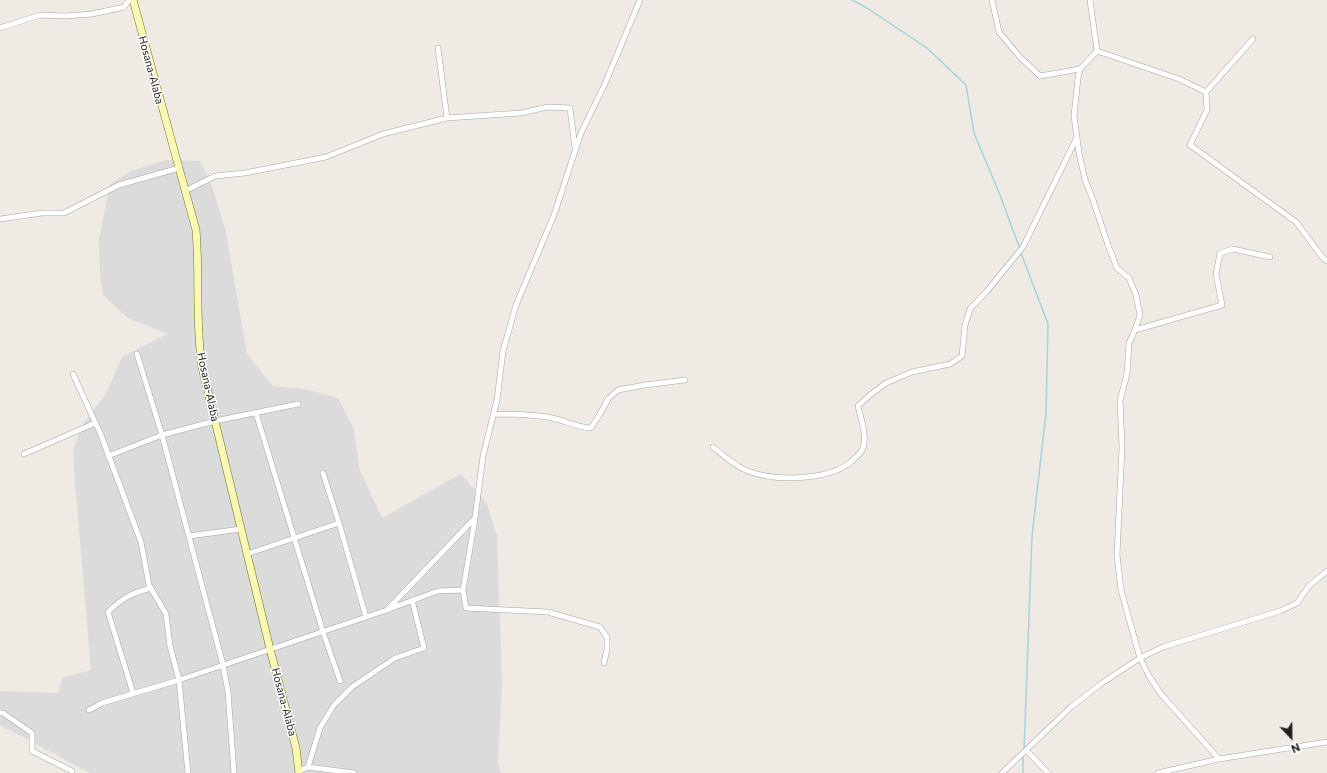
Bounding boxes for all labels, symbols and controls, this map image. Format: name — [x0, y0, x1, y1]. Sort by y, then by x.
street label: Hosana-Alaba — [136, 34, 166, 106]
street label: Hosana-Alaba — [194, 351, 222, 423]
street label: Hosana-Alaba — [269, 666, 299, 738]
north arrow — [1271, 717, 1311, 757]
text: N — [1289, 741, 1302, 756]

